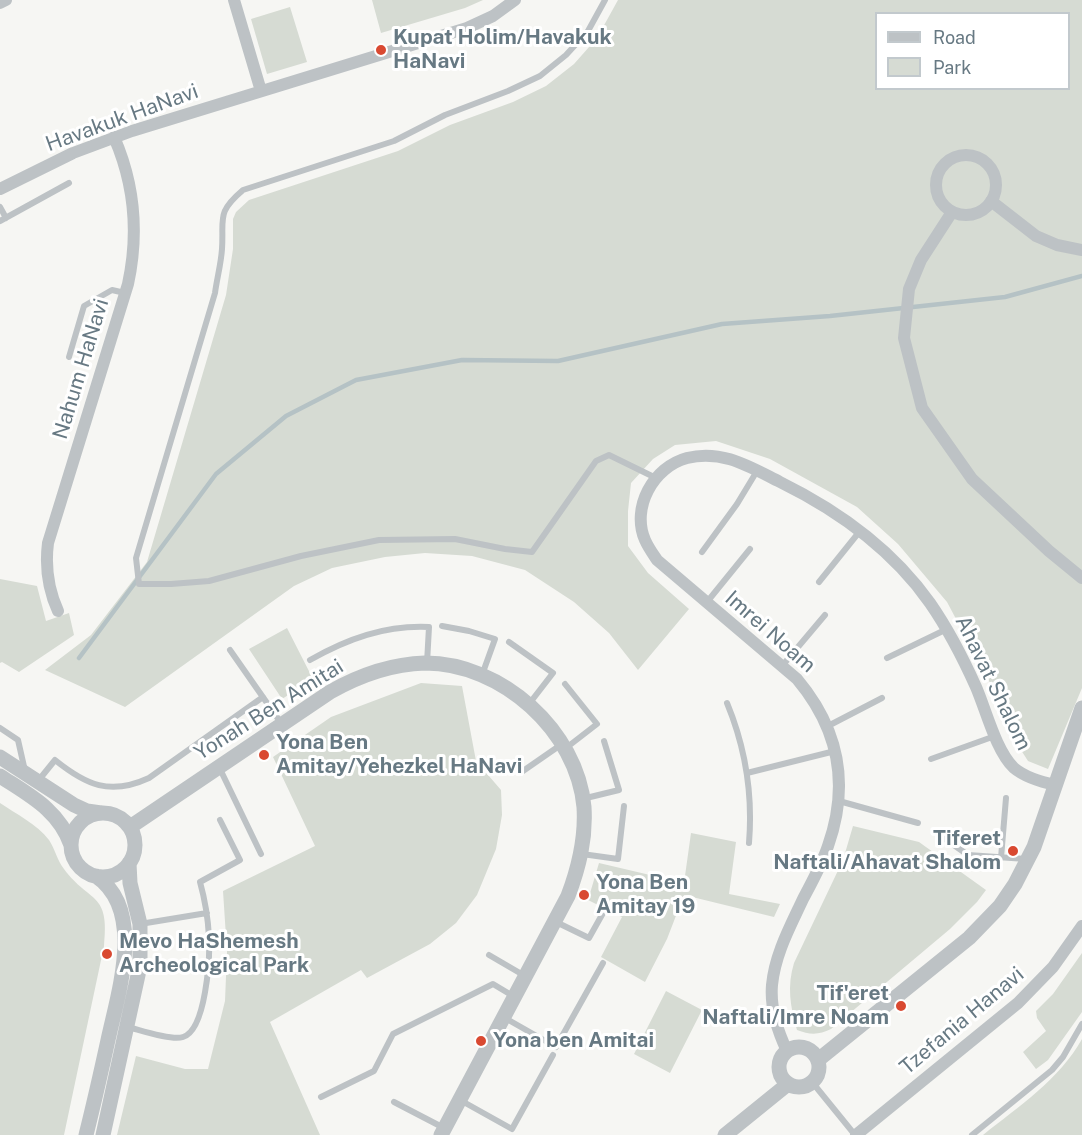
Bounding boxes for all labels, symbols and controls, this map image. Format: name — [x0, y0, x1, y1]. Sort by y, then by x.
legend — [875, 12, 1070, 90]
place label: Kupat Holim/Havakuk HaNavi — [393, 25, 612, 75]
text: Road — [933, 27, 976, 48]
marker: Kupat Holim/Havakuk HaNavi — [374, 43, 388, 57]
text: Park — [933, 57, 971, 78]
street label: Havakuk HaNavi — [42, 79, 202, 157]
street label: Nahum HaNavi — [48, 296, 114, 442]
street label: Imrei Noam — [720, 586, 820, 678]
street label: Ahavat Shalom — [950, 612, 1036, 754]
street label: Yonah Ben Amitai — [190, 654, 348, 766]
place label: Yona Ben Amitay/Yehezkel HaNavi — [276, 730, 522, 780]
marker: Yona Ben Amitay/Yehezkel HaNavi — [257, 748, 271, 762]
place label: Tiferet Naftali/Ahavat Shalom — [773, 826, 1001, 876]
marker: Tiferet Naftali/Ahavat Shalom — [1006, 844, 1020, 858]
place label: Yona Ben Amitay 19 — [596, 870, 695, 920]
marker: Yona Ben Amitay 19 — [577, 888, 591, 902]
place label: Mevo HaShemesh Archeological Park — [119, 929, 309, 979]
marker: Mevo HaShemesh Archeological Park — [100, 947, 114, 961]
street label: Tzefania Hanavi — [895, 962, 1029, 1080]
place label: Tif'eret Naftali/Imre Noam — [702, 981, 889, 1031]
marker: Tif'eret Naftali/Imre Noam — [894, 999, 908, 1013]
place label: Yona ben Amitai — [493, 1028, 654, 1054]
marker: Yona ben Amitai — [474, 1034, 488, 1048]

